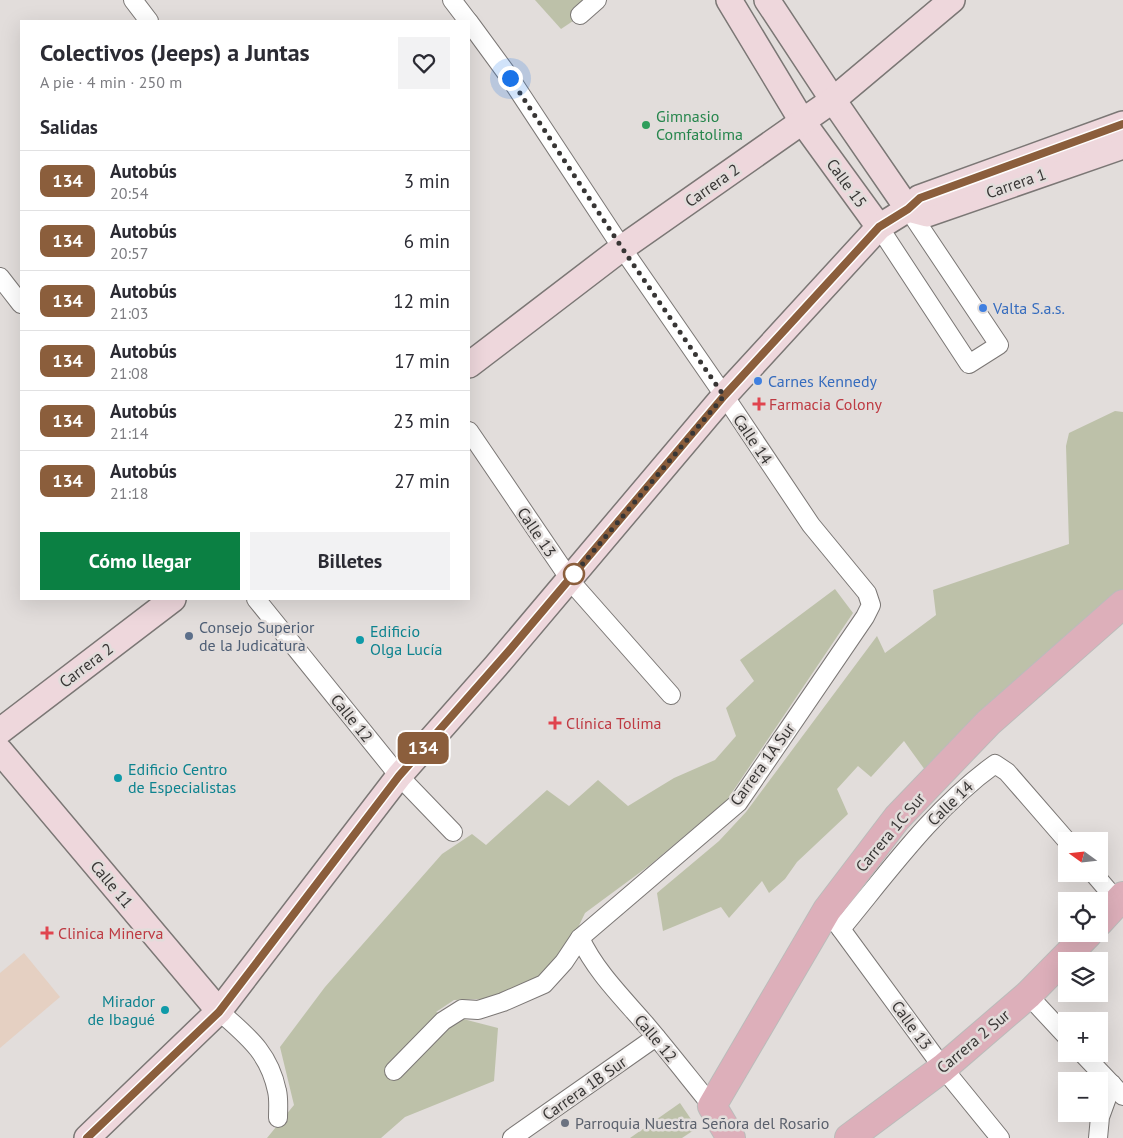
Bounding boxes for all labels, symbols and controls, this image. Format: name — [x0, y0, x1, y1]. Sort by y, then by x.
text: Colectivos (Jeeps) a Juntas — [40, 37, 310, 68]
button: heart — [398, 37, 450, 89]
your location — [498, 66, 523, 91]
text: A pie · 4 min · 250 m — [40, 72, 182, 92]
place label: Gimnasio Comfatolima — [656, 106, 743, 144]
text: Salidas — [40, 115, 98, 139]
marker: Gimnasio Comfatolima — [640, 119, 652, 131]
street label: Calle 15 — [822, 154, 872, 212]
text: Autobús — [110, 159, 177, 183]
street label: Carrera 2 — [681, 159, 743, 211]
street label: Carrera 1 — [983, 163, 1049, 203]
text: 134 — [52, 169, 83, 192]
text: 3 min — [404, 169, 450, 193]
text: 20:54 — [110, 183, 148, 203]
text: Autobús — [110, 219, 177, 243]
text: 134 — [52, 229, 83, 252]
text: 6 min — [404, 229, 450, 253]
text: 20:57 — [110, 243, 148, 263]
text: Autobús — [110, 279, 177, 303]
text: 134 — [52, 289, 83, 312]
text: 12 min — [393, 289, 450, 313]
place label: Valta S.a.s. — [992, 298, 1065, 318]
marker: Valta S.a.s. — [977, 302, 989, 314]
text: 21:03 — [110, 303, 148, 323]
text: Autobús — [110, 339, 177, 363]
text: 134 — [52, 349, 83, 372]
text: 17 min — [394, 349, 450, 373]
text: 21:08 — [110, 363, 148, 383]
place label: Carnes Kennedy — [768, 371, 877, 391]
marker: Carnes Kennedy — [752, 375, 764, 387]
place label: Farmacia Colony — [769, 394, 882, 414]
marker: Farmacia Colony — [753, 398, 765, 410]
text: Autobús — [110, 399, 177, 423]
text: 134 — [52, 409, 83, 432]
text: 23 min — [393, 409, 450, 433]
street label: Calle 14 — [729, 410, 777, 468]
text: 21:14 — [110, 423, 148, 443]
text: Autobús — [110, 459, 177, 483]
text: 134 — [52, 469, 83, 492]
text: 27 min — [394, 469, 450, 493]
text: 21:18 — [110, 483, 148, 503]
street label: Calle 13 — [513, 503, 561, 561]
button: Cómo llegar — [40, 532, 240, 590]
button: Billetes — [250, 532, 450, 590]
unlabelled marker — [563, 563, 585, 585]
place label: Consejo Superior de la Judicatura — [199, 617, 315, 655]
place label: Edificio Olga Lucía — [370, 621, 442, 659]
marker: Consejo Superior de la Judicatura — [183, 630, 195, 642]
marker: Edificio Olga Lucía — [354, 634, 366, 646]
street label: Carrera 2 — [55, 638, 117, 692]
street label: Calle 12 — [327, 690, 377, 746]
place label: Clínica Tolima — [566, 713, 661, 733]
marker: Clínica Tolima — [548, 716, 562, 730]
street label: Carrera 1A Sur — [725, 718, 799, 809]
line badge: 134 — [394, 732, 452, 764]
text: 134 — [408, 736, 438, 759]
place label: Edificio Centro de Especialistas — [128, 759, 236, 797]
marker: Edificio Centro de Especialistas — [112, 772, 124, 784]
street label: Calle 14 — [923, 776, 977, 830]
street label: Carrera 1C Sur — [851, 788, 929, 876]
north arrow — [1058, 832, 1108, 882]
map controls — [1058, 832, 1108, 1122]
street label: Calle 11 — [86, 856, 138, 912]
button: locate — [1058, 892, 1108, 942]
place label: Clinica Minerva — [58, 923, 163, 943]
marker: Clinica Minerva — [40, 926, 54, 940]
button: layers — [1058, 952, 1108, 1002]
place label: Mirador de Ibagué — [87, 991, 156, 1029]
street label: Calle 13 — [887, 996, 937, 1054]
marker: Mirador de Ibagué — [159, 1004, 171, 1016]
street label: Carrera 2 Sur — [932, 1004, 1014, 1077]
street label: Calle 12 — [630, 1010, 682, 1066]
button: + — [1058, 1012, 1108, 1062]
street label: Carrera 1B Sur — [538, 1051, 630, 1124]
button: − — [1058, 1072, 1108, 1122]
place label: Parroquia Nuestra Señora del Rosario — [575, 1113, 829, 1133]
marker: Parroquia Nuestra Señora del Rosario — [559, 1117, 571, 1129]

